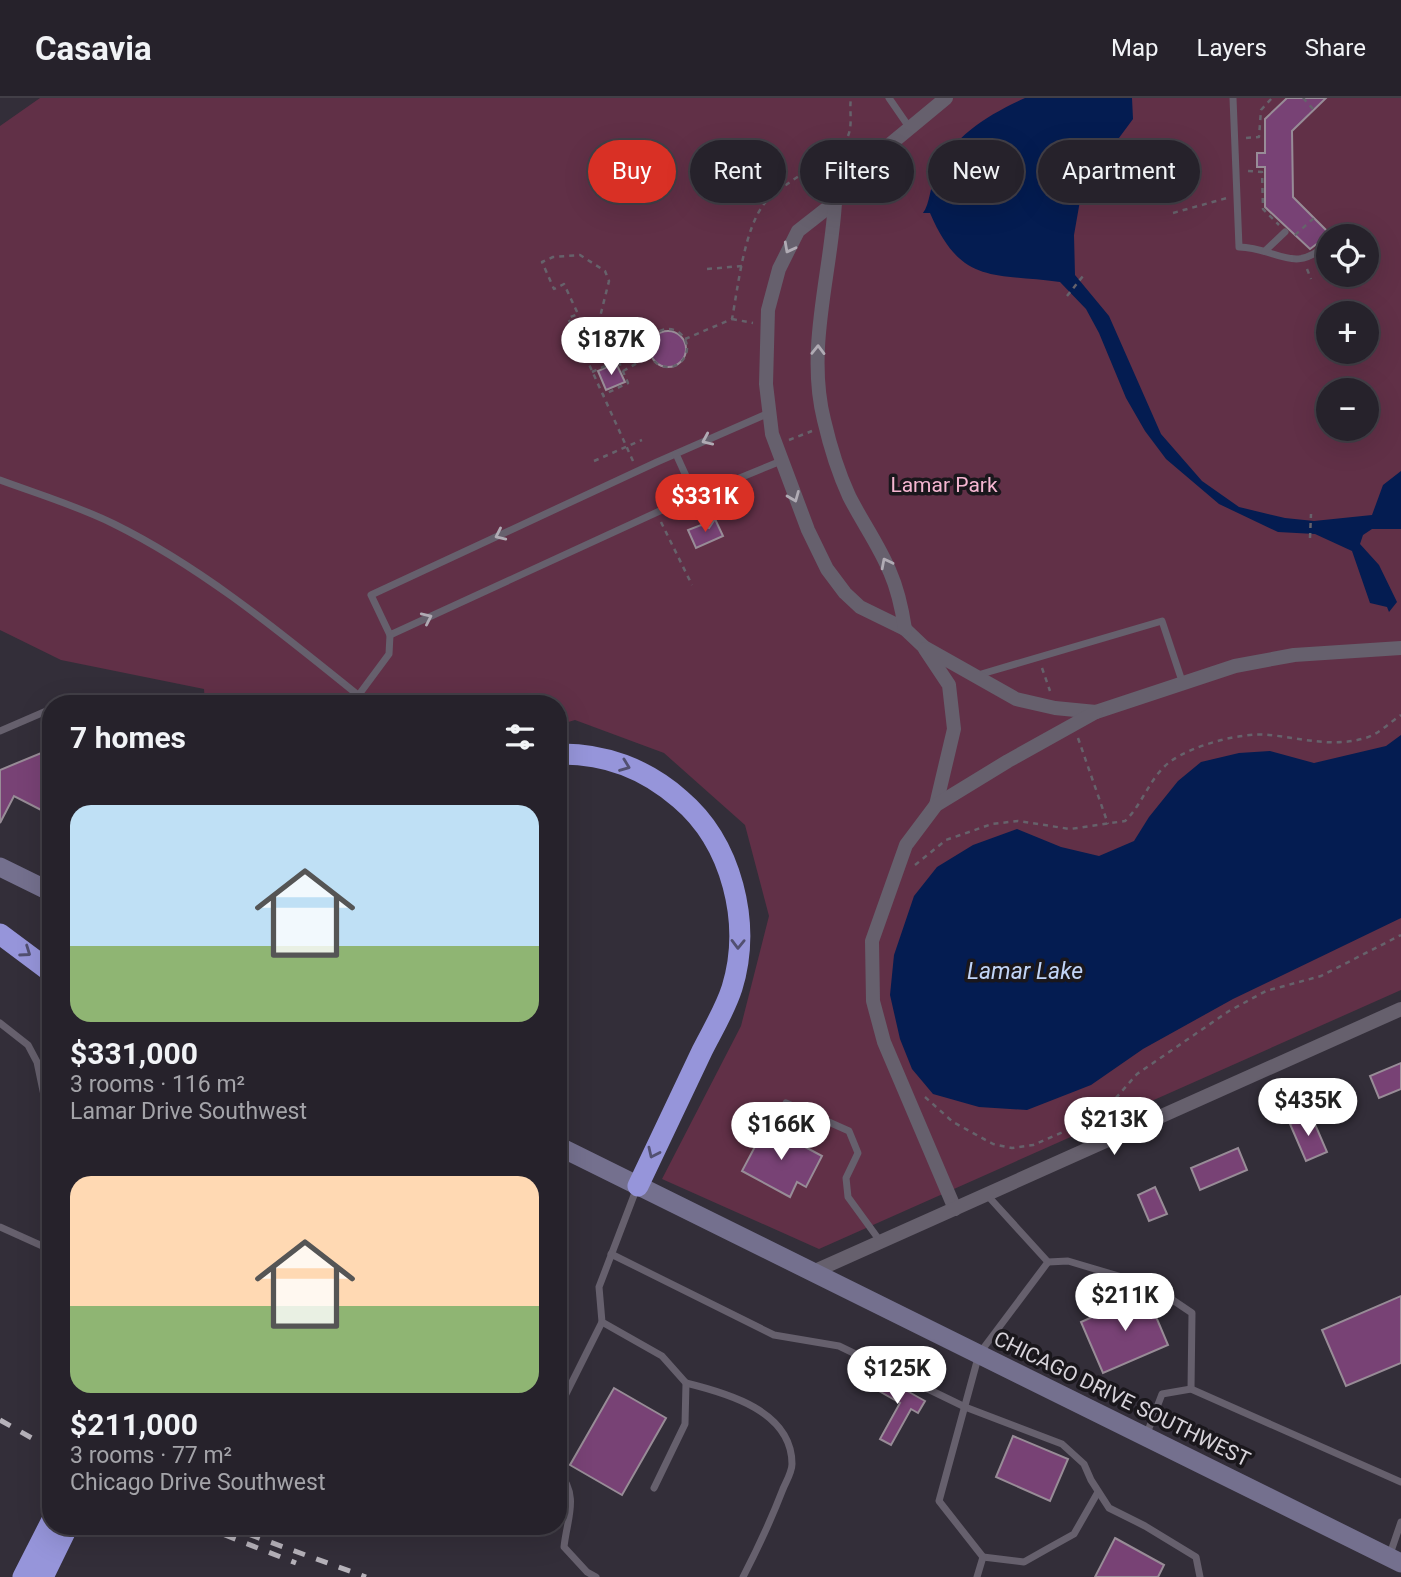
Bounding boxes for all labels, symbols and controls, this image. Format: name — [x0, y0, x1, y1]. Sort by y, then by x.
text: Casavia — [35, 29, 152, 68]
text: Map — [1111, 34, 1159, 62]
text: Layers — [1197, 34, 1267, 62]
text: Share — [1305, 34, 1366, 62]
chip: Buy — [588, 140, 676, 203]
chip: Rent — [690, 140, 786, 203]
chip: Filters — [800, 140, 914, 203]
chip: New — [928, 140, 1024, 203]
chip: Apartment — [1038, 140, 1200, 203]
map controls — [1316, 224, 1379, 441]
button: locate — [1316, 224, 1379, 287]
one-way arrow — [784, 241, 797, 253]
button: + — [1316, 301, 1379, 364]
pin: $187K — [562, 317, 660, 377]
text: $187K — [577, 326, 645, 353]
one-way arrow — [811, 344, 826, 355]
button: − — [1316, 378, 1379, 441]
one-way arrow — [702, 432, 714, 446]
park label: Lamar Park — [890, 473, 998, 497]
pin: $331K — [656, 474, 754, 534]
text: $331K — [671, 483, 739, 510]
one-way arrow — [785, 490, 799, 502]
one-way arrow — [495, 527, 507, 541]
one-way arrow — [880, 558, 894, 571]
one-way arrow — [420, 612, 432, 626]
icon: filters — [501, 718, 539, 756]
text: 7 homes — [70, 720, 186, 755]
one-way arrow — [618, 758, 630, 772]
icon: home — [242, 850, 368, 976]
one-way arrow — [730, 939, 745, 950]
one-way arrow — [18, 944, 31, 957]
water label: Lamar Lake — [967, 958, 1083, 985]
text: $331,000 — [70, 1036, 198, 1071]
text: 3 rooms · 116 m² — [70, 1071, 245, 1098]
pin: $435K — [1259, 1079, 1357, 1138]
text: $435K — [1274, 1087, 1342, 1114]
text: Lamar Drive Southwest — [70, 1098, 307, 1125]
pin: $213K — [1065, 1098, 1163, 1157]
pin: $166K — [732, 1102, 830, 1162]
text: $213K — [1080, 1106, 1148, 1133]
text: $166K — [747, 1111, 815, 1138]
one-way arrow — [648, 1146, 662, 1158]
icon: home — [242, 1221, 368, 1347]
pin: $211K — [1076, 1274, 1174, 1333]
text: $211K — [1091, 1282, 1159, 1309]
street label: CHICAGO DRIVE SOUTHWEST — [990, 1326, 1254, 1472]
pin: $125K — [848, 1346, 946, 1406]
text: $125K — [863, 1355, 931, 1382]
text: $211,000 — [70, 1407, 198, 1442]
text: 3 rooms · 77 m² — [70, 1442, 232, 1469]
text: Chicago Drive Southwest — [70, 1469, 325, 1496]

